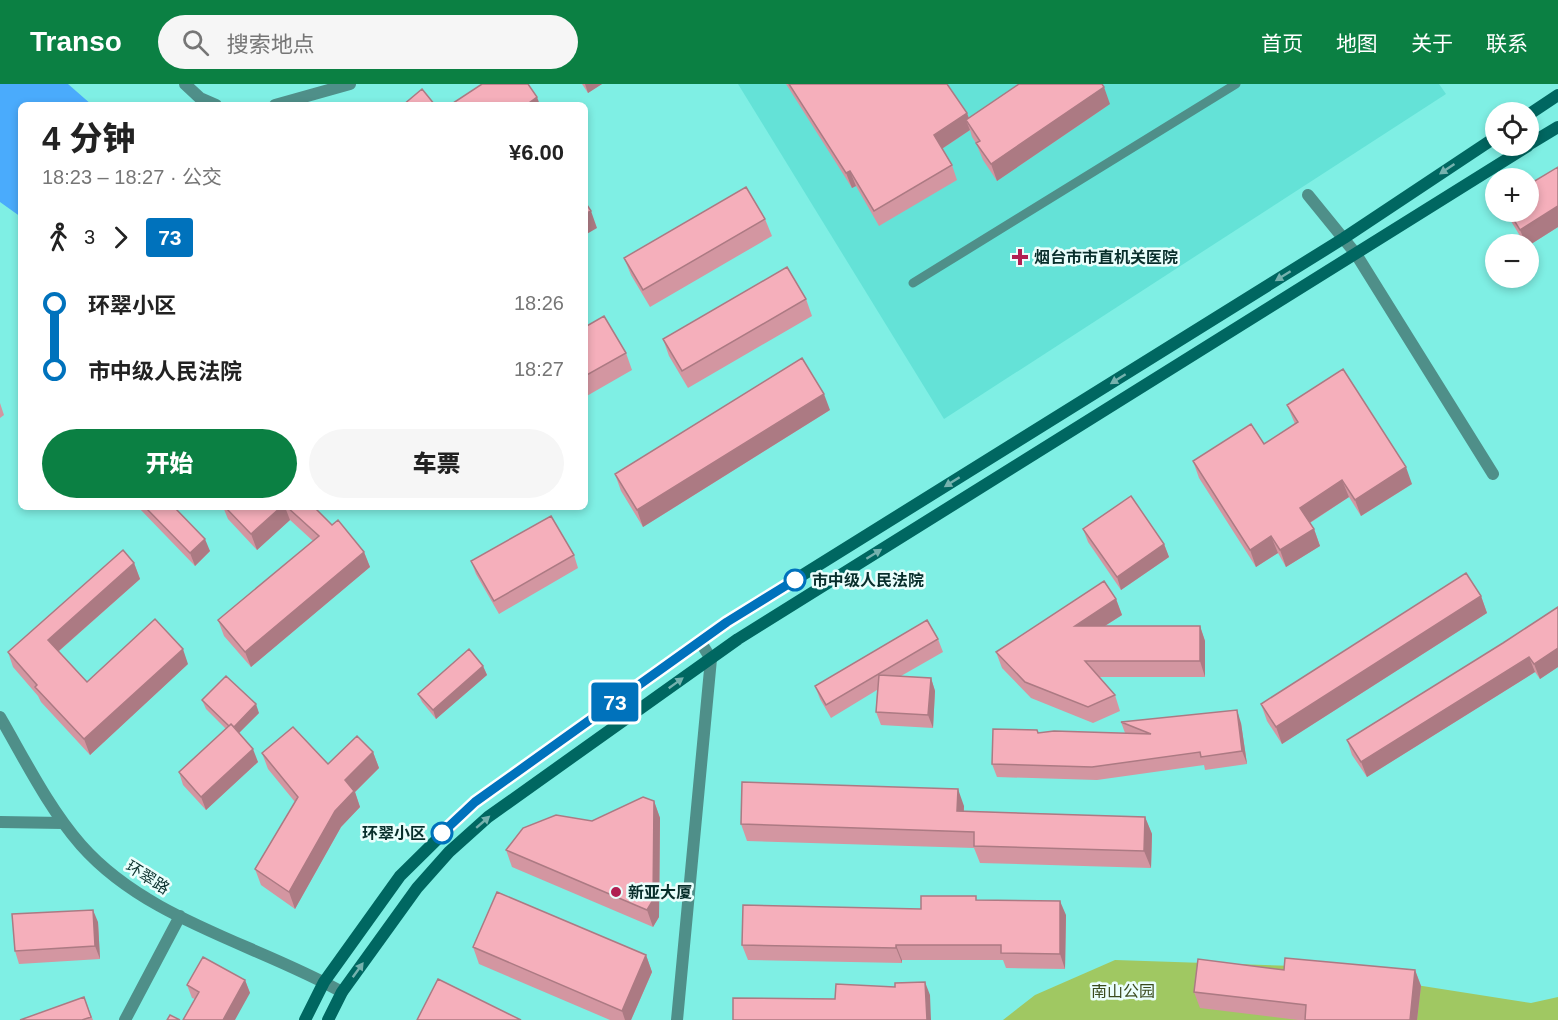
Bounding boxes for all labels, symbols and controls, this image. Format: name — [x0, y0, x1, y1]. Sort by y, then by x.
search box — [158, 15, 578, 69]
text: Transo — [30, 26, 122, 57]
icon: search — [179, 26, 212, 59]
text: 搜索地点 — [227, 32, 315, 57]
text: 首页 — [1261, 32, 1303, 55]
text: 地图 — [1336, 32, 1378, 55]
text: 关于 — [1411, 32, 1453, 55]
text: 联系 — [1486, 32, 1528, 55]
map controls — [1485, 102, 1539, 288]
button: locate — [1485, 102, 1539, 156]
text: 4 分钟 — [42, 120, 136, 157]
text: ¥6.00 — [509, 140, 564, 165]
one-way arrow — [1439, 163, 1455, 174]
text: 18:23 – 18:27 · 公交 — [42, 166, 222, 188]
button: + — [1485, 168, 1539, 222]
icon: walk — [42, 221, 75, 254]
icon: forward — [104, 221, 137, 254]
text: 3 — [84, 226, 95, 248]
text: 73 — [158, 226, 181, 249]
button: − — [1485, 234, 1539, 288]
marker: 烟台市市直机关医院 — [1011, 248, 1029, 266]
place label: 烟台市市直机关医院 — [1034, 249, 1178, 266]
one-way arrow — [1275, 270, 1292, 281]
text: 18:26 — [514, 292, 564, 314]
text: 环翠小区 — [88, 293, 176, 318]
text: 18:27 — [514, 358, 564, 380]
text: 市中级人民法院 — [88, 359, 242, 384]
one-way arrow — [1110, 373, 1126, 384]
button: 开始 — [42, 429, 297, 498]
button: 车票 — [309, 429, 564, 498]
one-way arrow — [944, 476, 960, 487]
one-way arrow — [866, 549, 882, 560]
marker: 市中级人民法院 — [784, 569, 806, 591]
place label: 市中级人民法院 — [812, 572, 924, 589]
one-way arrow — [668, 678, 683, 690]
line badge: 73 — [588, 682, 642, 722]
text: 73 — [603, 691, 627, 714]
one-way arrow — [475, 816, 490, 829]
marker: 环翠小区 — [431, 822, 453, 844]
place label: 环翠小区 — [362, 825, 426, 842]
street label: 环翠路 — [123, 857, 173, 897]
place label: 新亚大厦 — [628, 884, 692, 901]
marker: 新亚大厦 — [609, 885, 623, 899]
one-way arrow — [352, 962, 364, 978]
park label: 南山公园 — [1091, 983, 1155, 1000]

